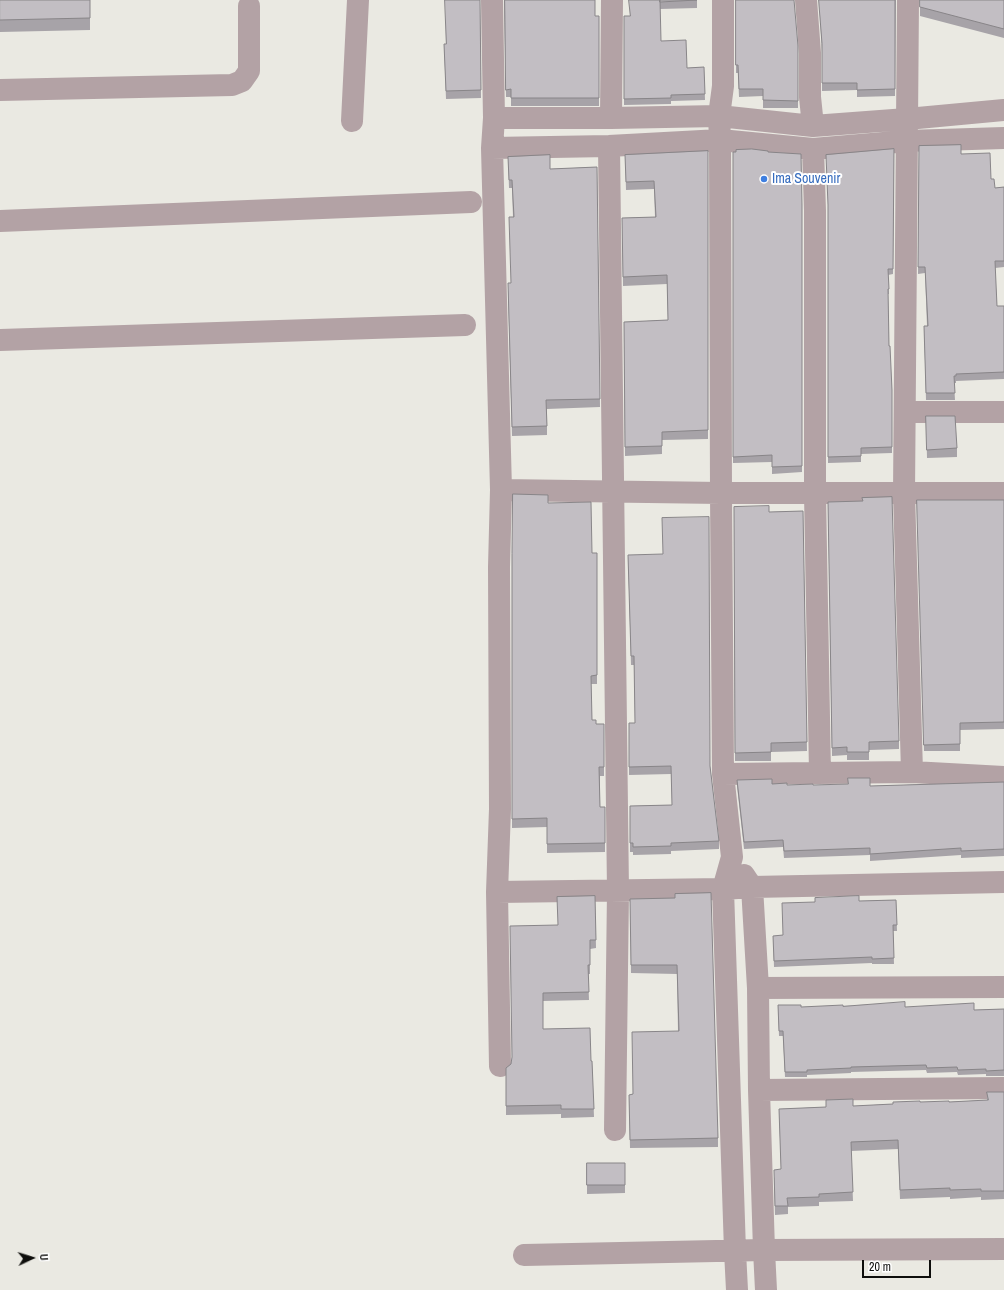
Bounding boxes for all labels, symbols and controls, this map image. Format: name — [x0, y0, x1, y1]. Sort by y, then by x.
place label: Ima Souvenir — [772, 171, 840, 187]
marker: Ima Souvenir — [759, 174, 769, 184]
north arrow — [12, 1238, 52, 1278]
scale bar — [864, 1252, 933, 1278]
text: U — [37, 1253, 51, 1261]
text: 20 m — [869, 1259, 891, 1275]

